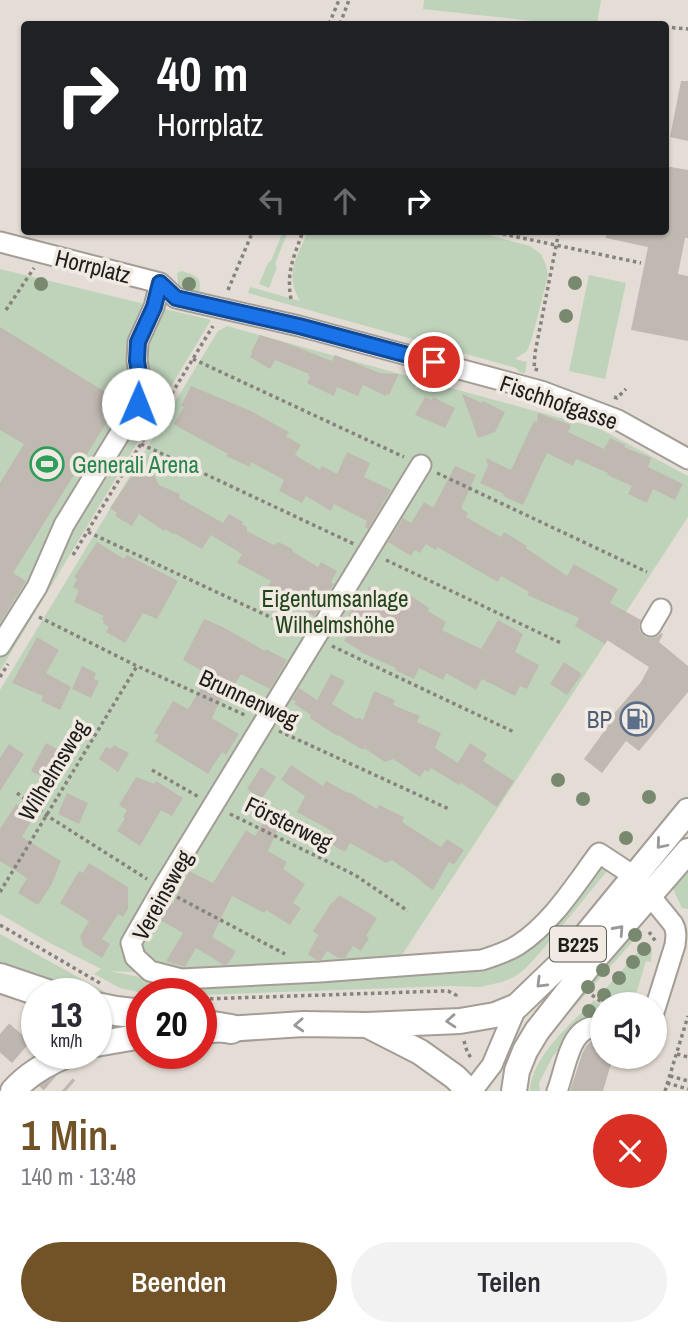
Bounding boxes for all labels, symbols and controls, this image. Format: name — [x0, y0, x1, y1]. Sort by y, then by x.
text: 40 m — [157, 40, 249, 106]
icon: right — [42, 49, 133, 140]
text: Horrplatz — [157, 103, 263, 146]
icon: left — [253, 182, 291, 220]
icon: ahead — [326, 182, 364, 220]
icon: right — [399, 182, 437, 220]
street label: Horrplatz — [52, 242, 134, 290]
pin — [404, 332, 464, 392]
icon: arrive — [415, 343, 453, 381]
position arrow — [101, 367, 175, 441]
street label: Fischhofgasse — [496, 367, 622, 437]
sports icon: Generali Arena — [28, 445, 66, 483]
place label: Generali Arena — [72, 449, 199, 480]
park label: Eigentumsanlage Wilhelmshöhe — [262, 583, 408, 640]
street label: Brunnenweg — [194, 662, 304, 735]
fuel station icon: BP — [618, 700, 656, 738]
place label: BP — [587, 704, 612, 735]
street label: Wilhelmsweg — [11, 714, 95, 826]
street label: Försterweg — [240, 789, 338, 858]
one-way arrow — [657, 835, 669, 848]
street label: Vereinsweg — [125, 844, 200, 946]
one-way arrow — [611, 925, 624, 938]
road number: B225 — [550, 926, 606, 962]
one-way arrow — [537, 975, 549, 987]
speed limit sign: 20 — [126, 978, 217, 1069]
text: 13 — [51, 991, 82, 1038]
map controls — [590, 992, 667, 1069]
button: sound — [590, 992, 667, 1069]
one-way arrow — [445, 1013, 456, 1028]
one-way arrow — [293, 1017, 304, 1032]
text: km/h — [51, 1028, 83, 1053]
text: 1 Min. — [21, 1107, 118, 1163]
button: close — [593, 1114, 667, 1188]
text: 140 m · 13:48 — [21, 1161, 136, 1192]
button: Beenden — [21, 1242, 337, 1322]
button: Teilen — [351, 1242, 667, 1322]

